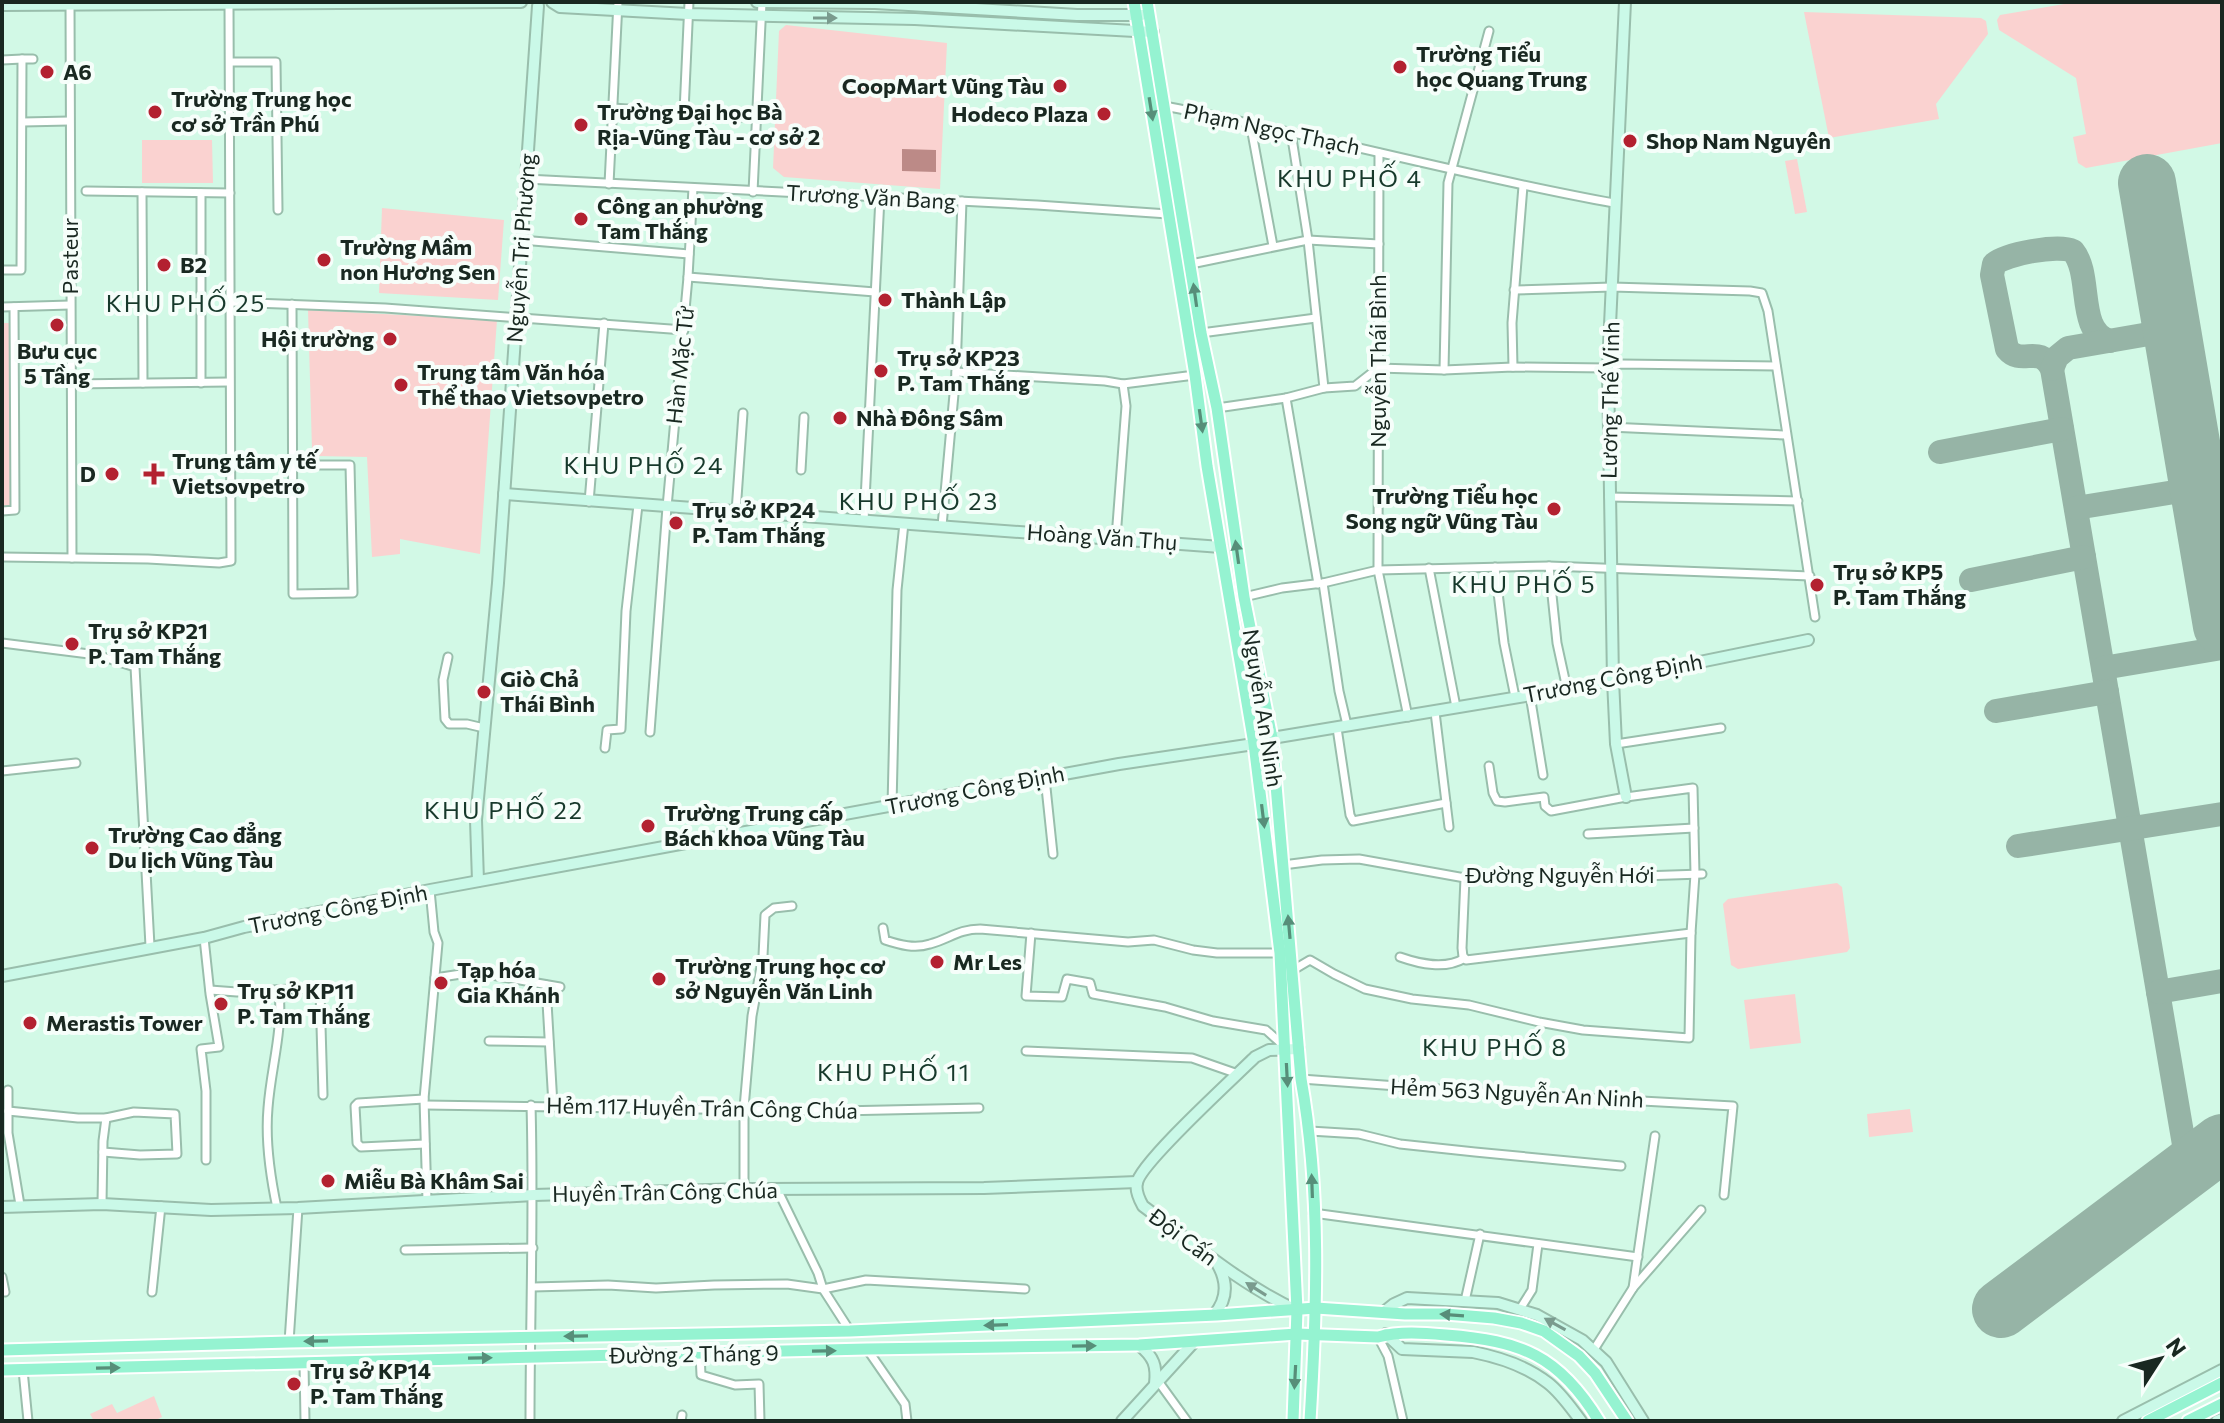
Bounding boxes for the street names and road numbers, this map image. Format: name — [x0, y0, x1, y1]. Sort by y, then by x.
street label: Phạm Ngọc Thạch — [1182, 97, 1363, 160]
street label: Nguyễn Tri Phương — [500, 152, 541, 344]
street label: Trương Văn Bang — [785, 179, 957, 214]
street label: Pasteur — [56, 217, 83, 294]
street label: Nguyễn Thái Bình — [1364, 274, 1391, 448]
street label: Hàn Mặc Tử — [660, 304, 699, 425]
street label: Lương Thế Vinh — [1595, 321, 1624, 479]
street label: Hoàng Văn Thụ — [1026, 518, 1178, 555]
street label: Nguyễn An Ninh — [1238, 627, 1289, 789]
street label: Trương Công Định — [1521, 647, 1705, 708]
street label: Trương Công Định — [883, 759, 1067, 820]
street label: Đường Nguyễn Hới — [1464, 861, 1655, 888]
street label: Trương Công Định — [246, 878, 430, 939]
street label: Hẻm 563 Nguyễn An Ninh — [1390, 1072, 1644, 1113]
street label: Hẻm 117 Huyền Trân Công Chúa — [546, 1091, 858, 1124]
street label: Huyền Trân Công Chúa — [552, 1176, 778, 1207]
street label: Đội Cấn — [1143, 1202, 1223, 1271]
street label: Đường 2 Tháng 9 — [608, 1339, 779, 1368]

